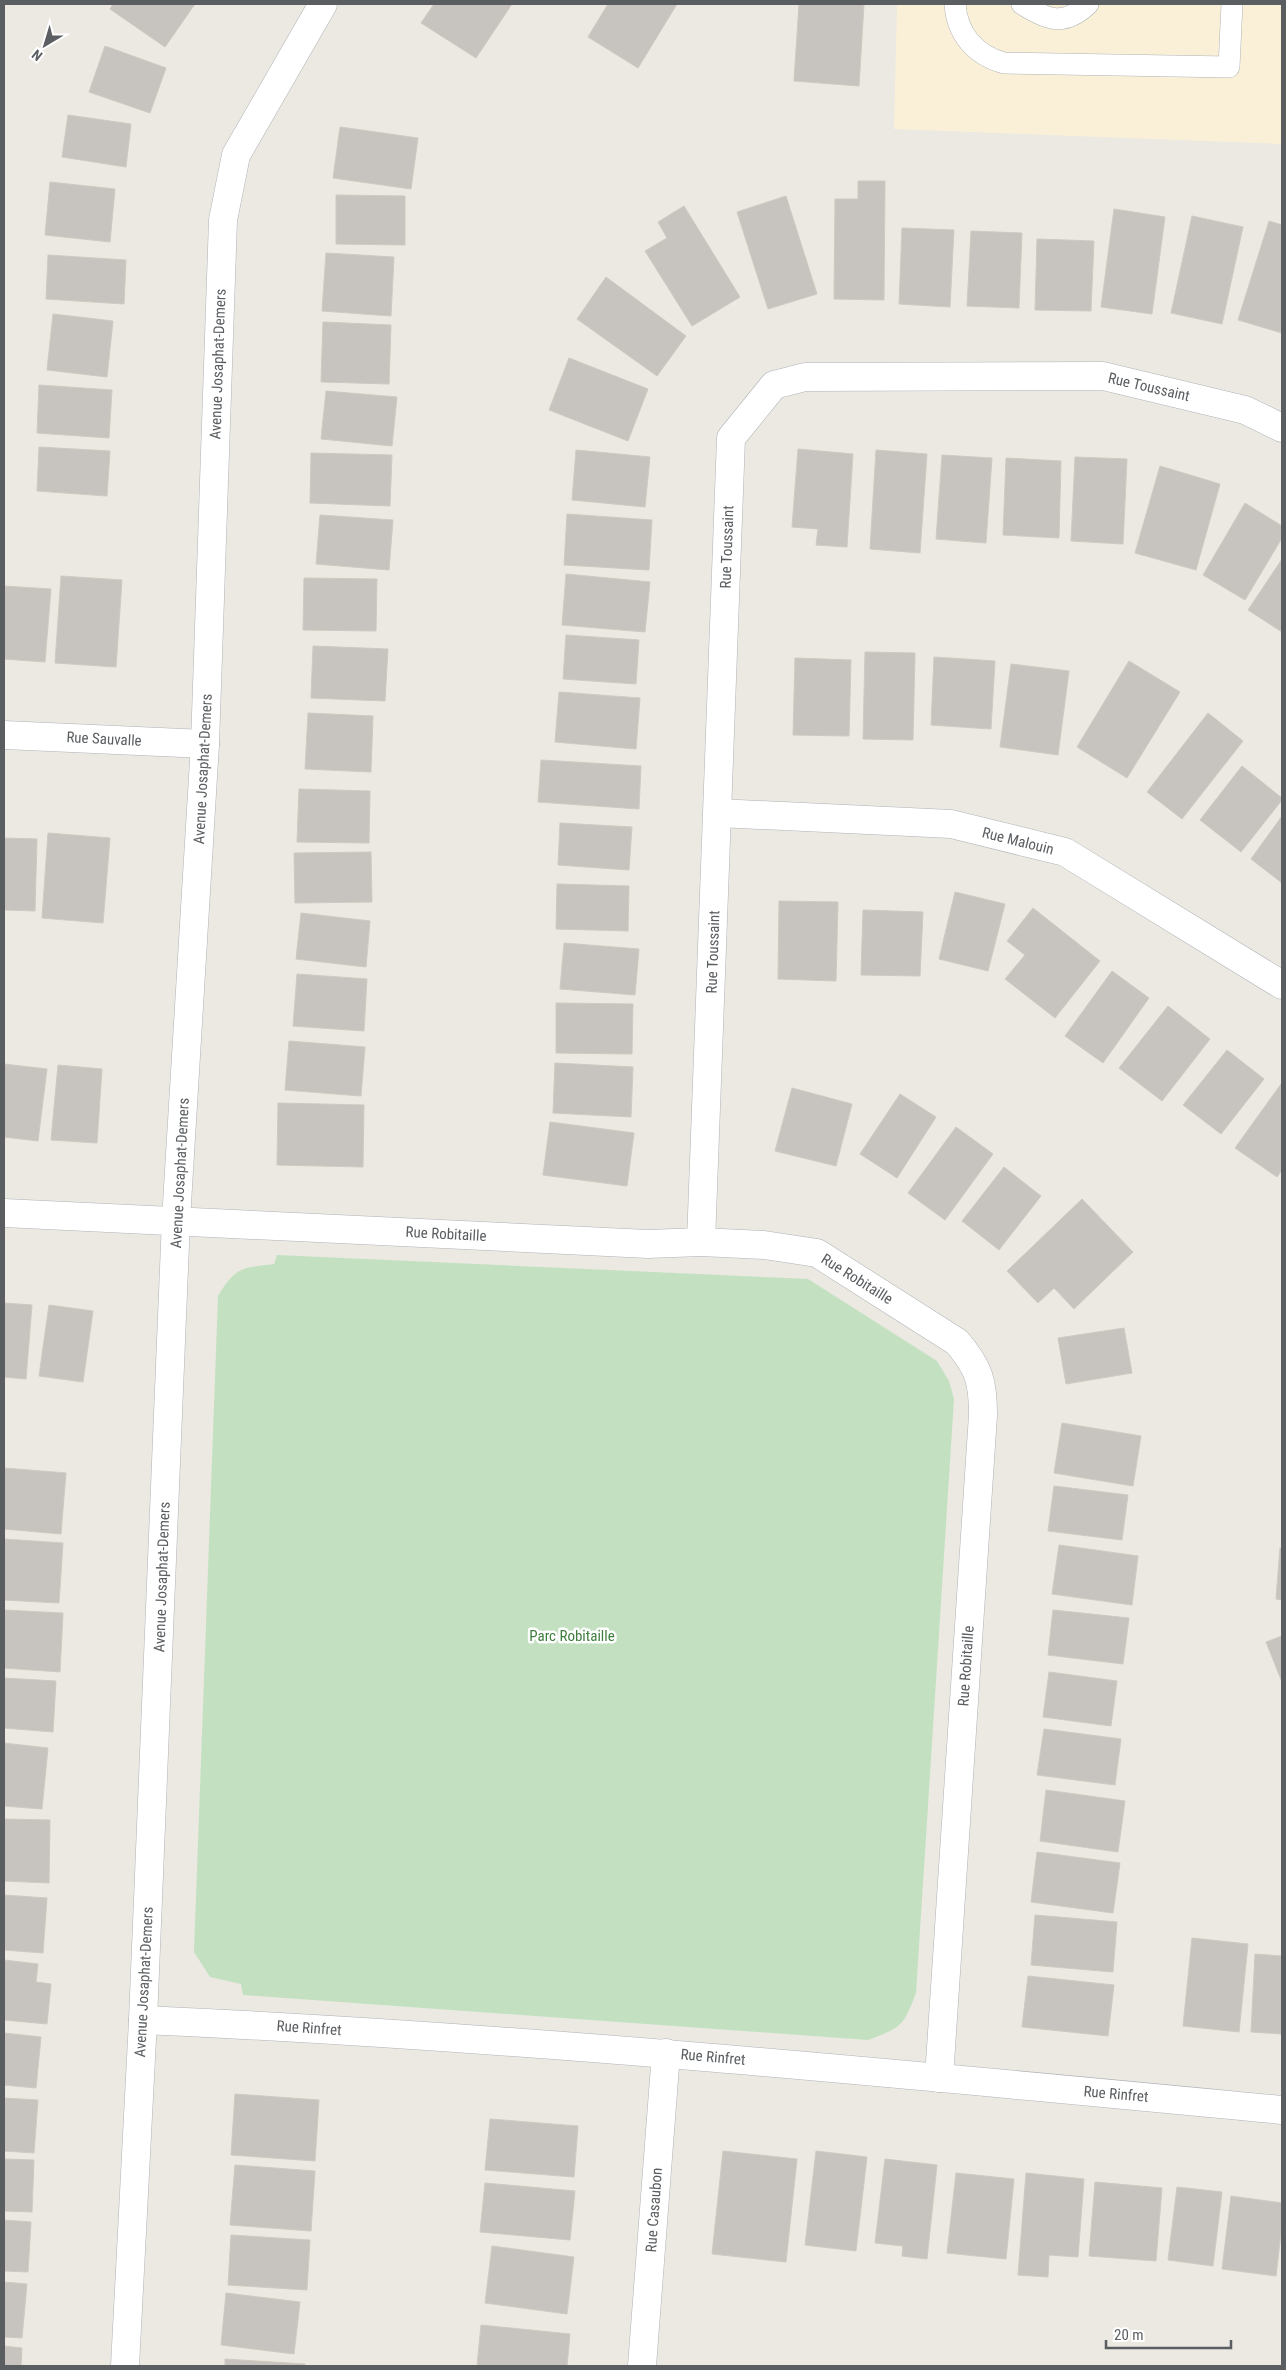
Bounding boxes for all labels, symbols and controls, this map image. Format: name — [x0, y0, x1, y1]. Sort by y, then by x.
north arrow — [20, 20, 70, 70]
text: N — [29, 46, 45, 64]
street label: Avenue Josaphat-Demers — [206, 288, 230, 440]
street label: Rue Toussaint — [1106, 369, 1192, 405]
street label: Rue Toussaint — [717, 505, 737, 589]
street label: Avenue Josaphat-Demers — [190, 693, 216, 845]
street label: Rue Sauvalle — [66, 728, 142, 750]
street label: Rue Malouin — [980, 823, 1056, 859]
street label: Rue Toussaint — [703, 910, 723, 994]
street label: Avenue Josaphat-Demers — [167, 1097, 193, 1249]
street label: Rue Robitaille — [405, 1223, 487, 1245]
street label: Rue Robitaille — [818, 1250, 896, 1308]
street label: Avenue Josaphat-Demers — [150, 1501, 174, 1653]
street label: Rue Robitaille — [954, 1625, 978, 1707]
park label: Parc Robitaille — [529, 1627, 615, 1645]
street label: Avenue Josaphat-Demers — [131, 1906, 157, 2058]
street label: Rue Rinfret — [276, 2017, 342, 2039]
street label: Rue Rinfret — [680, 2045, 746, 2069]
street label: Rue Rinfret — [1083, 2082, 1149, 2106]
street label: Rue Casaubon — [642, 2167, 666, 2253]
scale bar — [1106, 2318, 1231, 2350]
text: 20 m — [1114, 2326, 1144, 2344]

